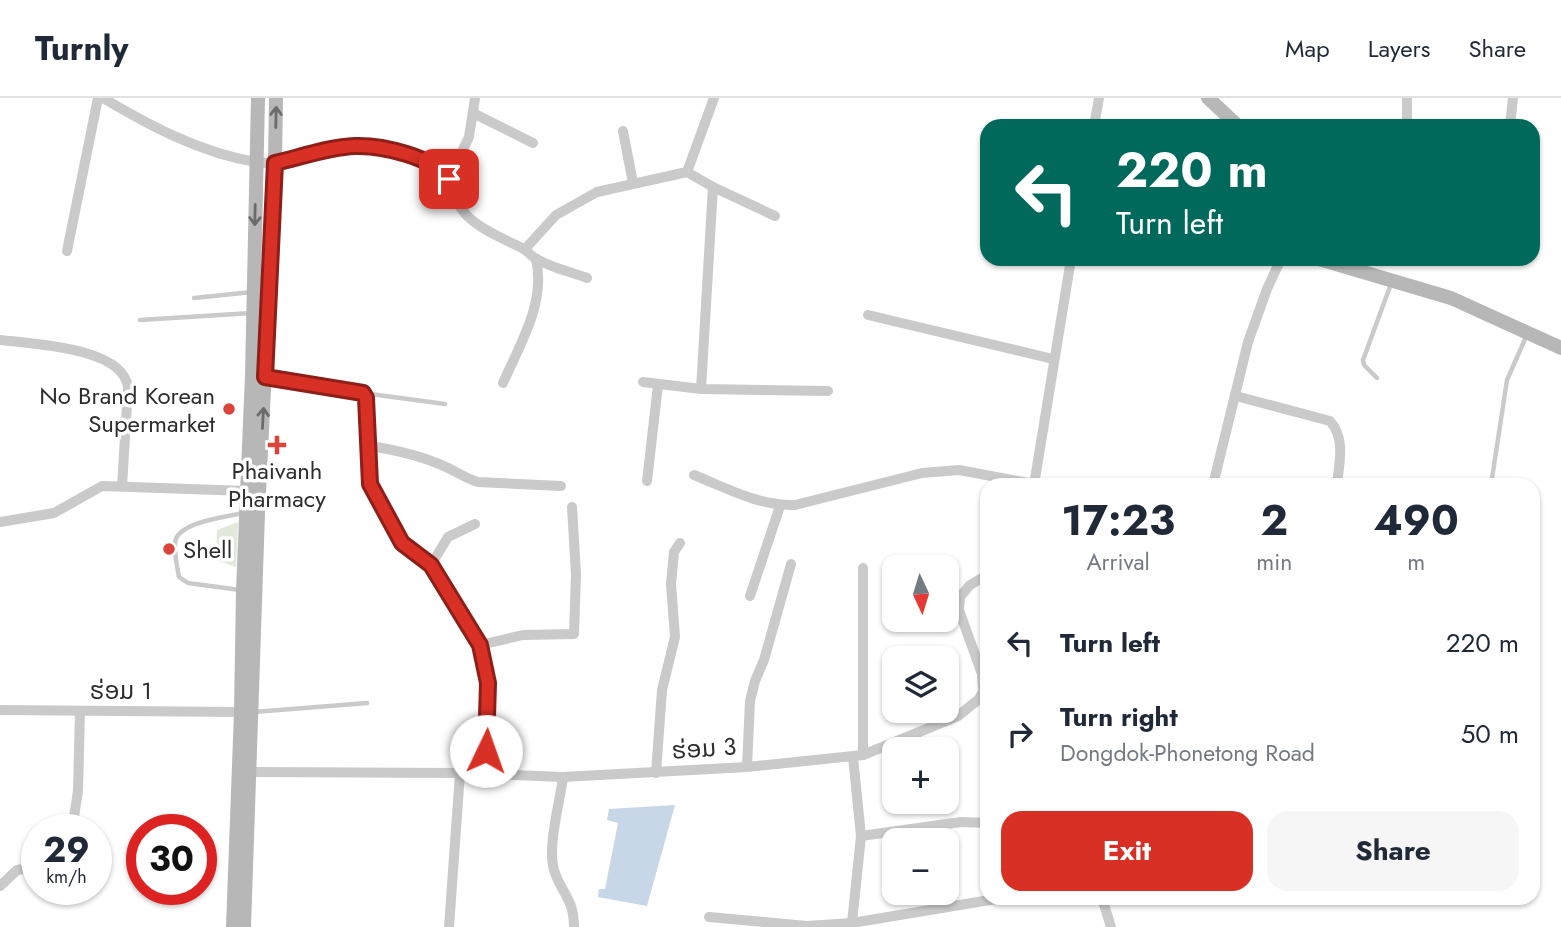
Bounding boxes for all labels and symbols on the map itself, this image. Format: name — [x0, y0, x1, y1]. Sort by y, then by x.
one-way arrow — [269, 106, 283, 129]
pin — [419, 149, 479, 209]
one-way arrow — [248, 203, 262, 226]
place label: No Brand Korean Supermarket — [39, 378, 215, 441]
marker: No Brand Korean Supermarket — [221, 401, 237, 417]
one-way arrow — [257, 407, 270, 430]
marker: Phaivanh Pharmacy — [269, 437, 285, 453]
place label: Phaivanh Pharmacy — [228, 453, 326, 516]
place label: Shell — [183, 532, 232, 567]
marker: Shell — [161, 541, 177, 557]
north arrow — [882, 555, 959, 632]
street label: ຮ່ອມ 1 — [90, 673, 152, 708]
position arrow — [449, 714, 523, 788]
street label: ຮ່ອມ 3 — [671, 728, 737, 768]
speed limit sign: 30 — [126, 814, 217, 905]

